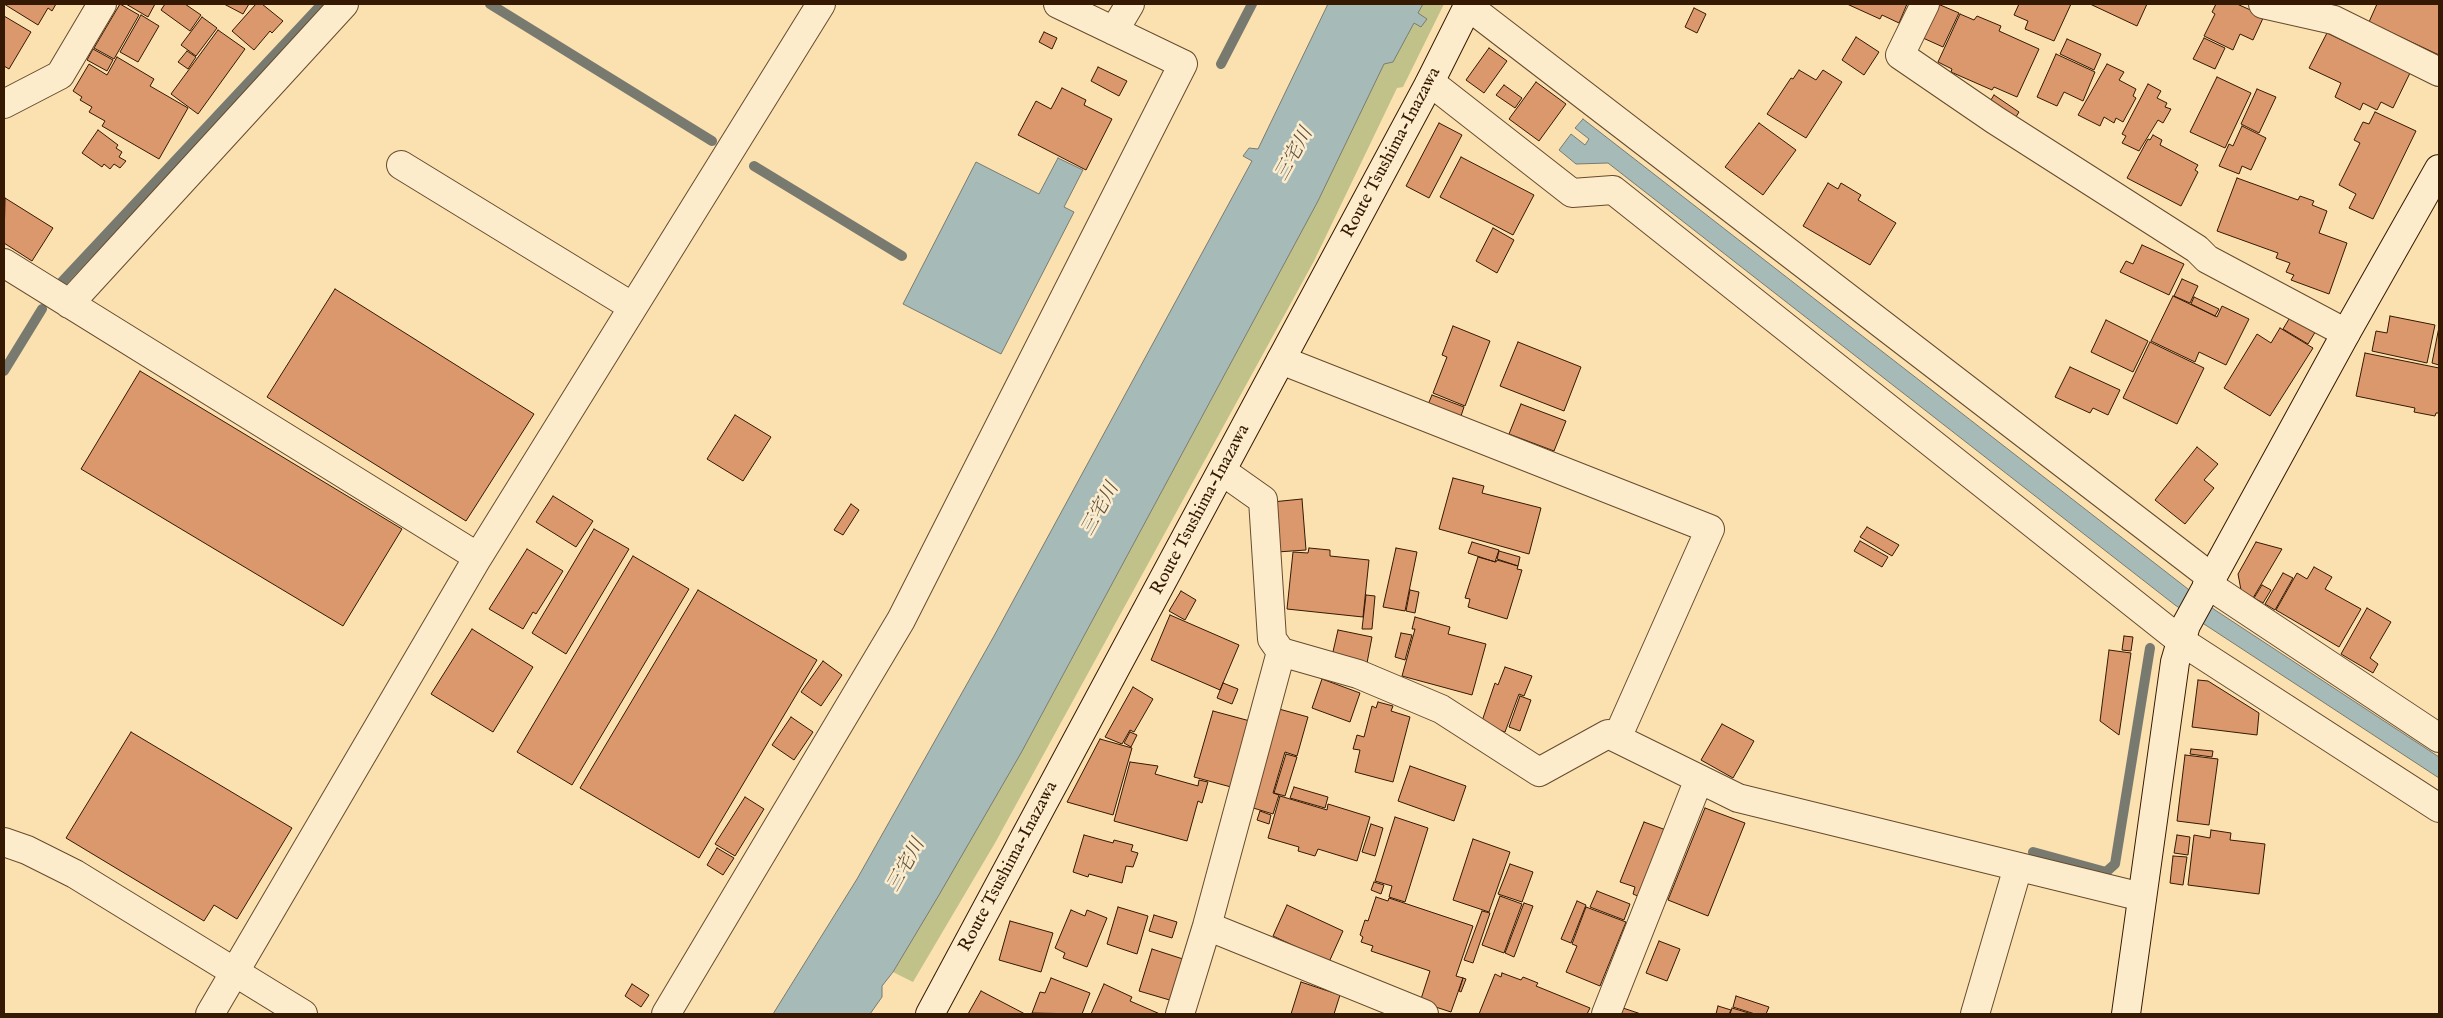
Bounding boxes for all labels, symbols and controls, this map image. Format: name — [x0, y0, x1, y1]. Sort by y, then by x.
street label: Route Tsushima-Inazawa — [1338, 64, 1446, 242]
water label: 三宅川 — [1271, 125, 1319, 185]
street label: Route Tsushima-Inazawa — [1147, 421, 1255, 599]
water label: 三宅川 — [1077, 480, 1125, 540]
street label: Route Tsushima-Inazawa — [955, 778, 1063, 956]
water label: 三宅川 — [883, 836, 931, 896]

